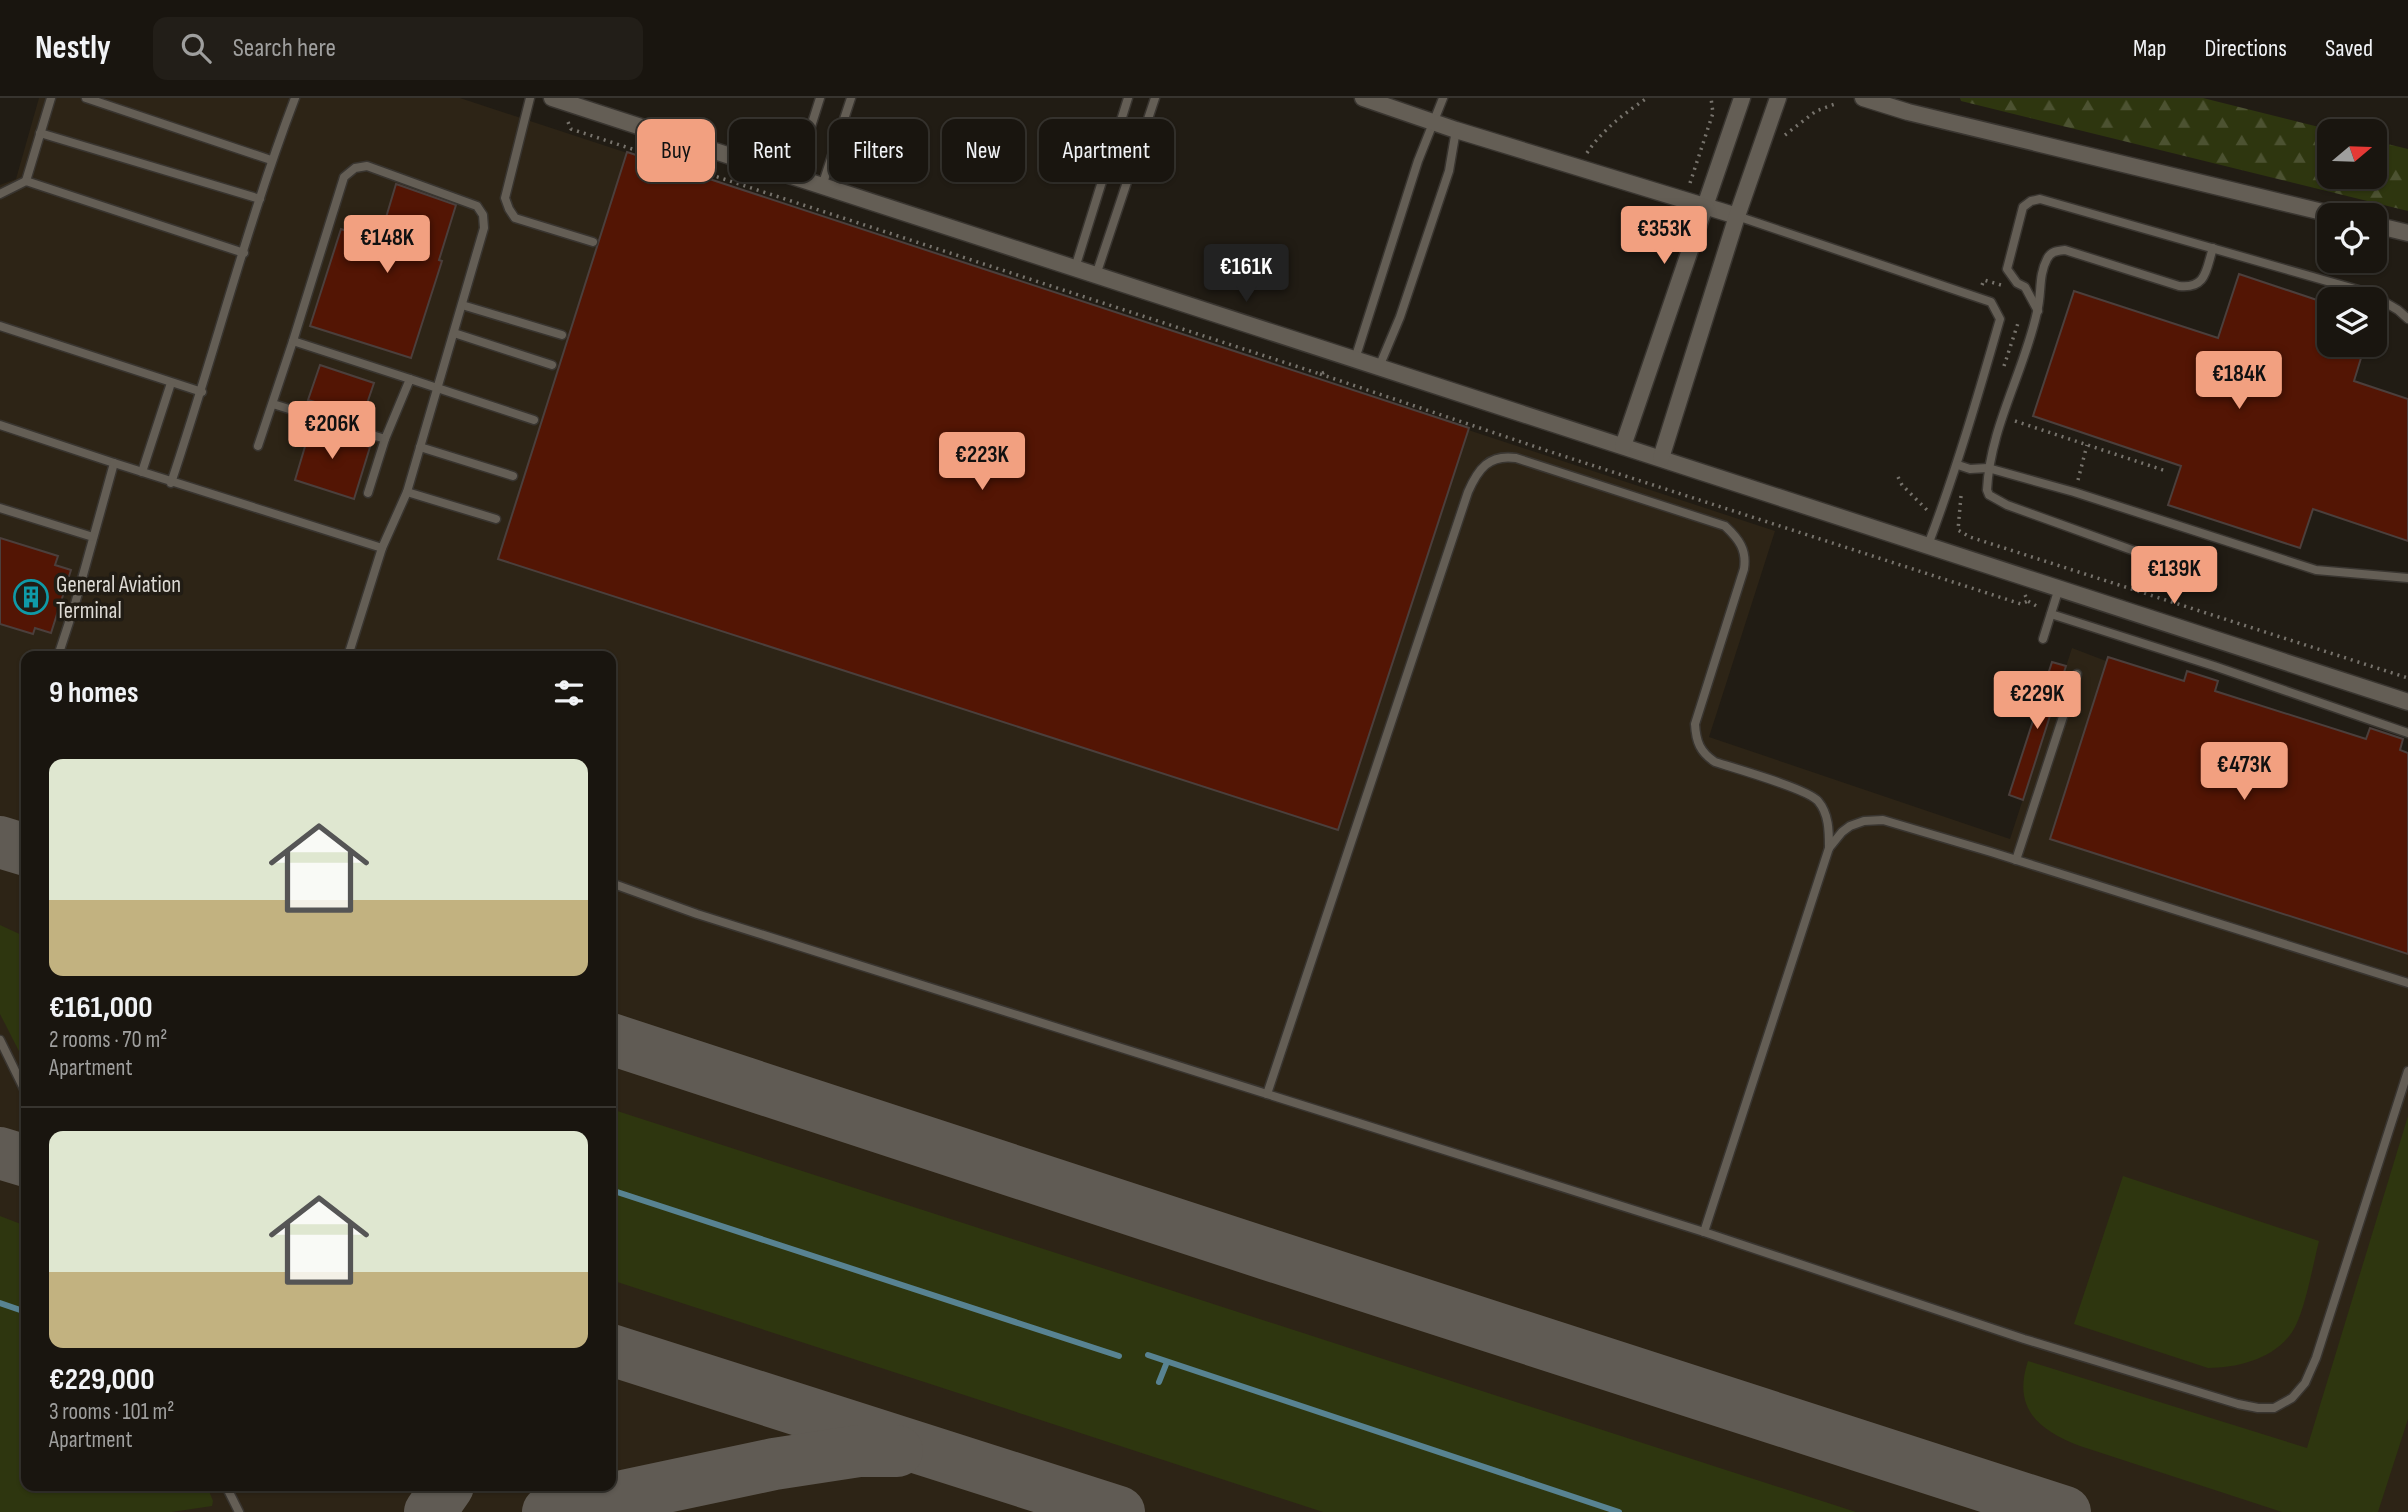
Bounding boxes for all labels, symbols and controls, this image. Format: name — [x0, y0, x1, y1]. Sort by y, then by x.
search box — [153, 17, 643, 80]
text: Nestly — [35, 28, 111, 68]
icon: search — [177, 29, 215, 67]
text: Search here — [233, 33, 336, 64]
text: Map — [2133, 34, 2166, 63]
text: Directions — [2204, 34, 2287, 63]
text: Saved — [2325, 34, 2373, 63]
chip: Buy — [637, 119, 715, 182]
chip: Rent — [729, 119, 815, 182]
chip: Filters — [829, 119, 928, 182]
chip: New — [942, 119, 1025, 182]
chip: Apartment — [1039, 119, 1174, 182]
north arrow — [2317, 119, 2387, 189]
map controls — [2317, 119, 2387, 357]
button: locate — [2317, 203, 2387, 273]
pin: €353K — [1615, 206, 1713, 266]
text: €353K — [1637, 215, 1691, 243]
pin: €148K — [338, 216, 436, 275]
text: €148K — [360, 224, 414, 252]
pin: €161K — [1197, 244, 1295, 304]
text: €161K — [1220, 253, 1272, 281]
button: layers — [2317, 287, 2387, 357]
pin: €184K — [2190, 352, 2288, 411]
text: €184K — [2212, 360, 2266, 388]
pin: €206K — [283, 402, 381, 461]
text: €206K — [304, 410, 360, 438]
pin: €223K — [933, 432, 1031, 492]
text: €223K — [955, 441, 1009, 469]
pin: €139K — [2125, 546, 2223, 606]
text: €139K — [2147, 555, 2201, 583]
place label: General Aviation Terminal — [56, 571, 181, 625]
building icon: General Aviation Terminal — [12, 578, 50, 616]
pin: €229K — [1988, 672, 2086, 731]
icon: filters — [550, 674, 588, 712]
text: 9 homes — [49, 675, 139, 711]
text: €229K — [2010, 680, 2064, 708]
pin: €473K — [2195, 742, 2293, 802]
text: €473K — [2217, 751, 2271, 779]
icon: home — [256, 805, 382, 931]
text: €161,000 — [49, 990, 153, 1026]
text: 2 rooms · 70 m² — [49, 1026, 167, 1054]
text: Apartment — [49, 1054, 133, 1082]
icon: home — [256, 1177, 382, 1303]
text: €229,000 — [49, 1362, 154, 1398]
text: 3 rooms · 101 m² — [49, 1398, 174, 1426]
text: Apartment — [49, 1426, 133, 1454]

